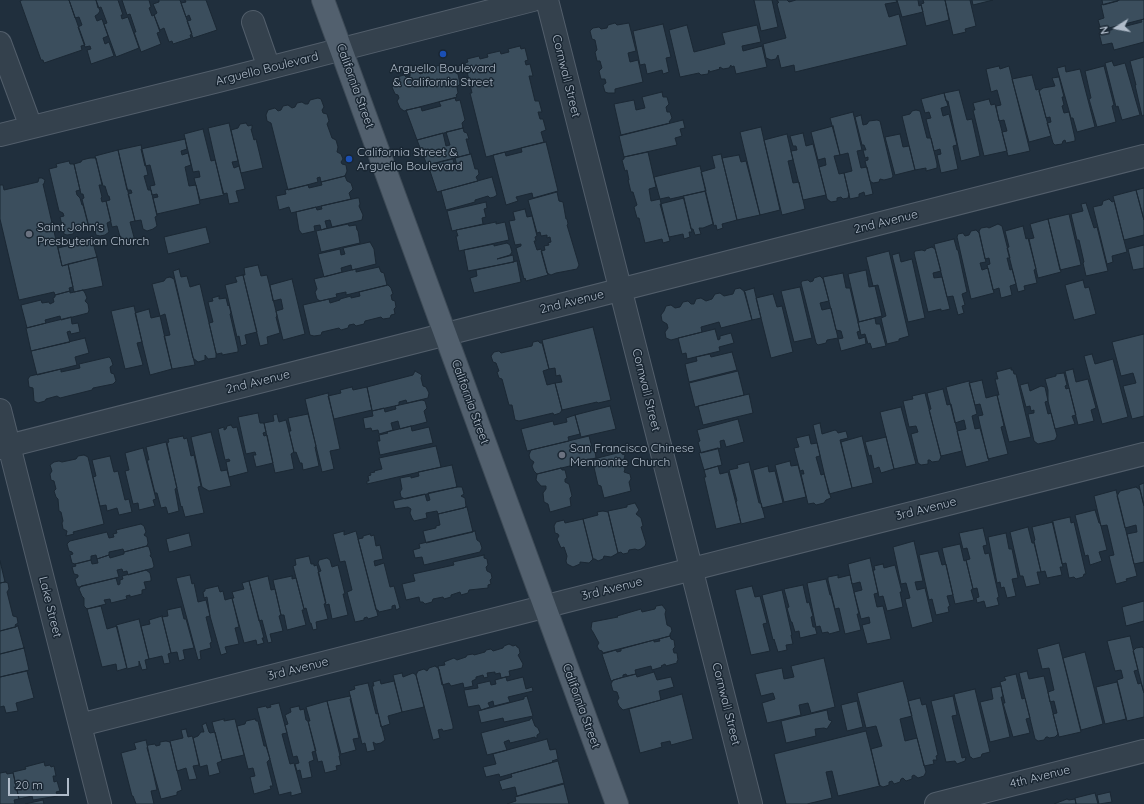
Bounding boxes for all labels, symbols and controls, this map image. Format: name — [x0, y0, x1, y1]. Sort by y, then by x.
north arrow — [1096, 8, 1136, 48]
text: N — [1097, 25, 1112, 36]
street label: Cornwall Street — [549, 33, 583, 119]
street label: California Street — [333, 42, 377, 130]
street label: Arguello Boulevard — [214, 49, 320, 89]
marker: Arguello Boulevard & California Street — [438, 49, 448, 59]
place label: Arguello Boulevard & California Street — [390, 61, 496, 89]
place label: California Street & Arguello Boulevard — [357, 145, 463, 173]
marker: California Street & Arguello Boulevard — [344, 154, 354, 164]
street label: 2nd Avenue — [853, 207, 919, 237]
place label: Saint John's Presbyterian Church — [37, 220, 149, 248]
marker: Saint John's Presbyterian Church — [24, 229, 34, 239]
street label: 2nd Avenue — [539, 287, 605, 317]
street label: Cornwall Street — [629, 347, 663, 433]
street label: California Street — [448, 358, 492, 446]
street label: 2nd Avenue — [225, 367, 291, 397]
place label: San Francisco Chinese Mennonite Church — [570, 441, 694, 469]
marker: San Francisco Chinese Mennonite Church — [557, 450, 567, 460]
street label: 3rd Avenue — [894, 494, 958, 524]
street label: 3rd Avenue — [580, 574, 644, 604]
street label: Lake Street — [35, 575, 65, 639]
street label: 3rd Avenue — [266, 654, 330, 684]
street label: Cornwall Street — [709, 661, 743, 747]
street label: California Street — [559, 662, 603, 750]
street label: 4th Avenue — [1008, 763, 1072, 791]
scale bar — [10, 770, 71, 796]
text: 20 m — [15, 777, 43, 792]

